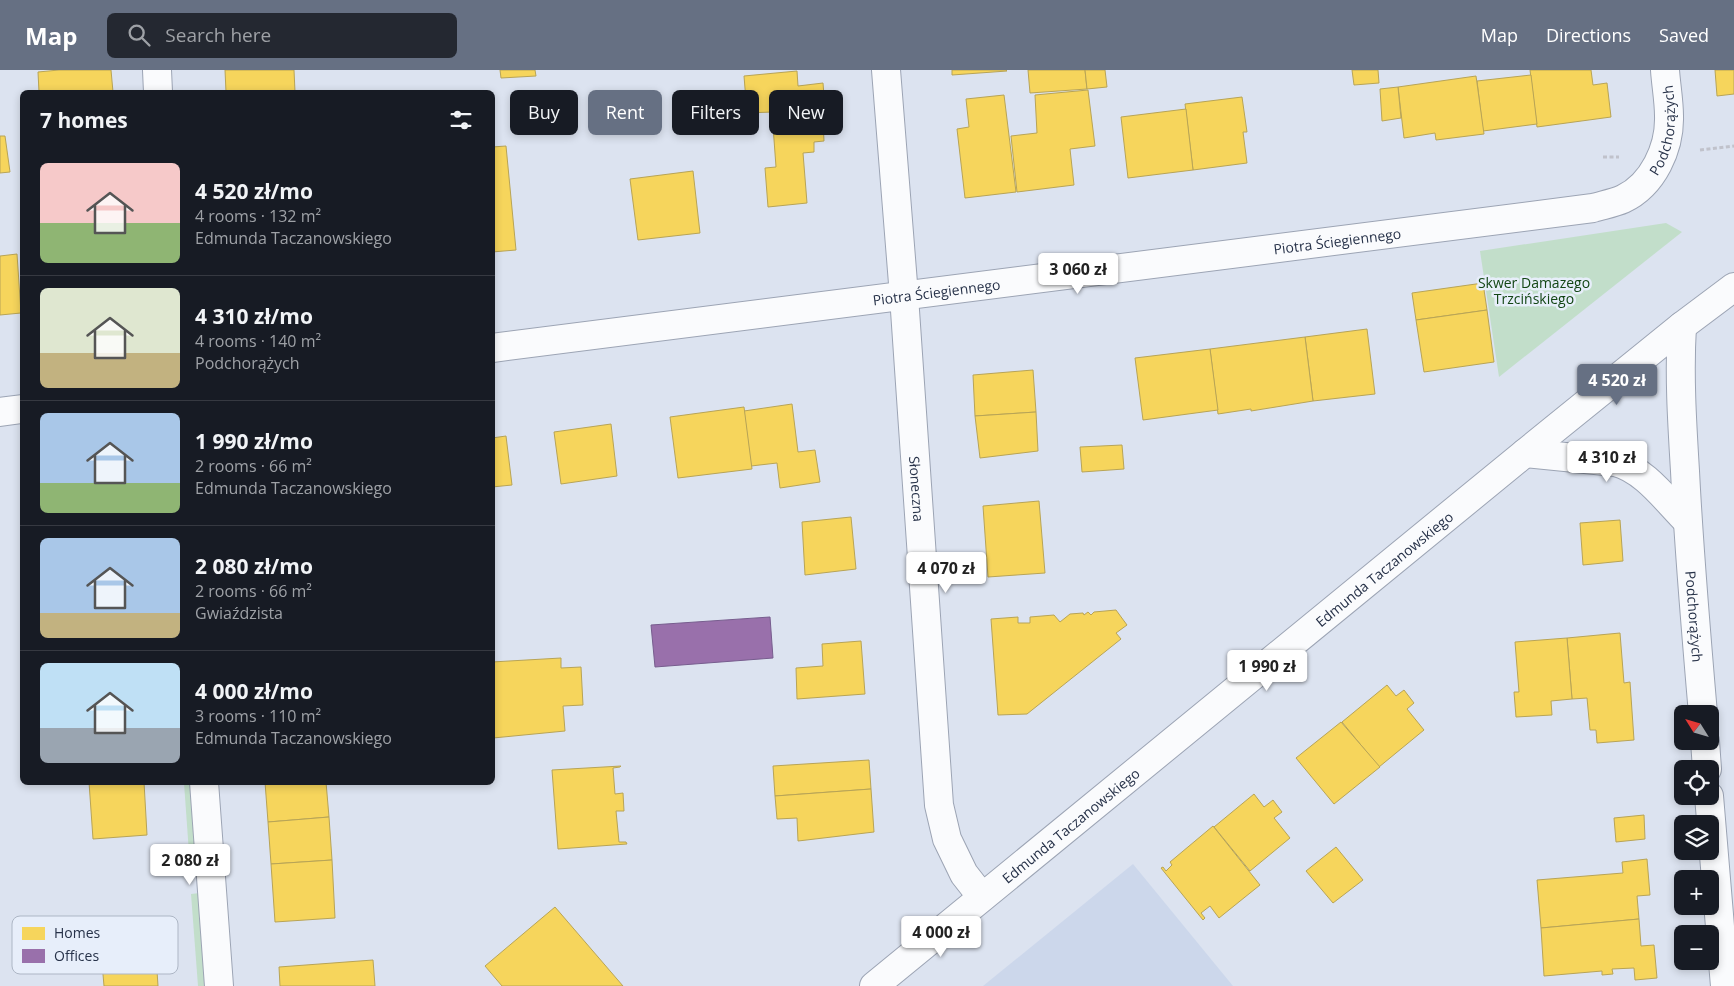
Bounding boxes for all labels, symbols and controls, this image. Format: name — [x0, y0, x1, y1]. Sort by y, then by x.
search box — [107, 13, 457, 58]
text: Map — [25, 19, 77, 52]
icon: search — [125, 21, 153, 49]
text: Search here — [165, 22, 271, 48]
text: Map — [1481, 23, 1518, 47]
text: Directions — [1546, 23, 1631, 47]
text: Saved — [1659, 23, 1709, 47]
street label: Podchorążych — [1644, 84, 1679, 179]
chip: Buy — [510, 90, 578, 135]
chip: Rent — [588, 90, 662, 135]
chip: Filters — [672, 90, 759, 135]
chip: New — [769, 90, 843, 135]
text: 7 homes — [40, 106, 128, 134]
icon: filters — [447, 106, 475, 134]
text: 4 520 zł/mo — [195, 177, 313, 205]
icon: home — [80, 183, 140, 243]
text: 4 rooms · 132 m² — [195, 205, 321, 227]
street label: Piotra Ściegiennego — [1272, 223, 1402, 258]
text: Edmunda Taczanowskiego — [195, 227, 392, 249]
pin: 3 060 zł — [1026, 252, 1130, 295]
text: 3 060 zł — [1049, 258, 1107, 280]
park label: Skwer Damazego Trzcińskiego — [1478, 273, 1590, 308]
street label: Piotra Ściegiennego — [871, 274, 1001, 309]
text: 4 310 zł/mo — [195, 302, 313, 330]
icon: home — [80, 308, 140, 368]
text: 4 rooms · 140 m² — [195, 330, 321, 352]
text: Podchorążych — [195, 352, 300, 374]
pin: 4 520 zł — [1565, 364, 1669, 406]
text: 4 520 zł — [1588, 369, 1646, 391]
text: 1 990 zł/mo — [195, 427, 313, 455]
icon: home — [80, 433, 140, 493]
pin: 4 310 zł — [1555, 440, 1659, 483]
text: 4 310 zł — [1578, 446, 1636, 468]
text: 2 rooms · 66 m² — [195, 455, 312, 477]
street label: Słoneczna — [906, 455, 929, 522]
text: Edmunda Taczanowskiego — [195, 477, 392, 499]
street label: Edmunda Taczanowskiego — [1311, 507, 1457, 630]
text: 2 080 zł/mo — [195, 552, 313, 580]
pin: 4 070 zł — [894, 552, 998, 594]
text: 4 070 zł — [917, 557, 975, 579]
icon: home — [80, 558, 140, 618]
street label: Podchorążych — [1682, 570, 1708, 663]
text: 2 rooms · 66 m² — [195, 580, 312, 602]
text: Gwiaździsta — [195, 602, 283, 624]
pin: 1 990 zł — [1215, 650, 1319, 692]
text: 1 990 zł — [1238, 655, 1296, 677]
text: 4 000 zł/mo — [195, 677, 313, 705]
icon: home — [80, 683, 140, 743]
text: 3 rooms · 110 m² — [195, 705, 321, 727]
north arrow — [1674, 705, 1719, 750]
map controls — [1674, 705, 1719, 970]
text: Edmunda Taczanowskiego — [195, 727, 392, 749]
button: locate — [1674, 760, 1719, 805]
street label: Edmunda Taczanowskiego — [998, 763, 1143, 887]
button: layers — [1674, 815, 1719, 860]
pin: 2 080 zł — [138, 844, 242, 886]
text: 2 080 zł — [161, 849, 219, 871]
button: + — [1674, 870, 1719, 915]
legend — [12, 916, 178, 974]
pin: 4 000 zł — [889, 916, 993, 958]
text: 4 000 zł — [912, 921, 970, 943]
text: Homes — [54, 923, 101, 942]
button: − — [1674, 925, 1719, 970]
text: Offices — [54, 946, 99, 965]

